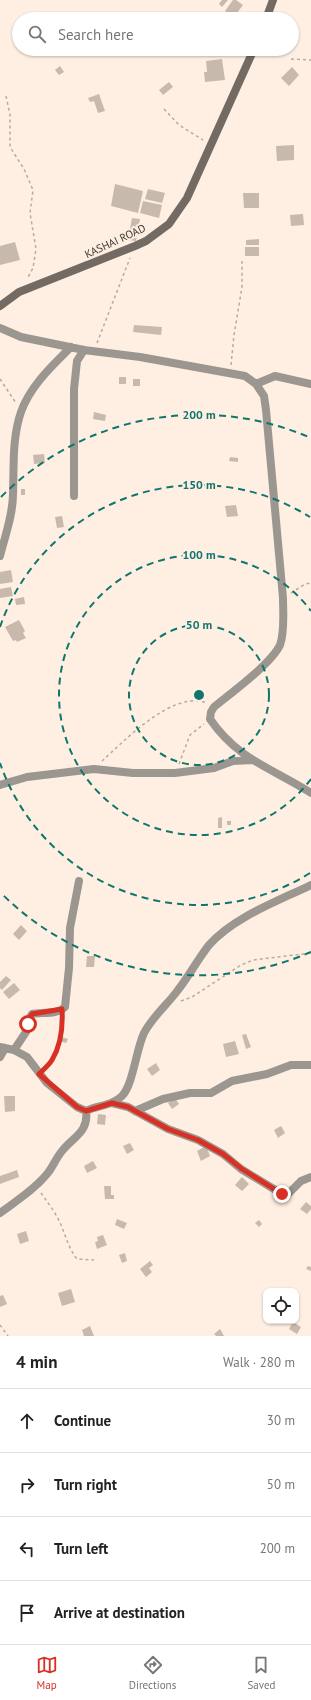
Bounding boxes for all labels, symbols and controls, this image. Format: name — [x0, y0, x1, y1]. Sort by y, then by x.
search box — [12, 12, 299, 56]
icon: search — [26, 23, 48, 45]
text: Search here — [58, 25, 134, 44]
street label: KASHAI ROAD — [82, 221, 148, 261]
text: 200 m — [182, 407, 216, 422]
text: 150 m — [182, 477, 216, 492]
text: 100 m — [182, 547, 216, 562]
text: 50 m — [186, 617, 212, 632]
centre of rings — [192, 688, 206, 702]
route start — [19, 1015, 37, 1033]
route end — [273, 1185, 291, 1203]
map controls — [263, 1288, 299, 1324]
button: locate — [263, 1288, 299, 1324]
text: 4 min — [16, 1351, 57, 1373]
text: Walk · 280 m — [223, 1354, 295, 1371]
icon: ahead — [16, 1410, 38, 1432]
text: Continue — [54, 1411, 111, 1430]
text: 30 m — [267, 1412, 295, 1429]
icon: right — [16, 1474, 38, 1496]
text: Turn right — [54, 1475, 117, 1494]
text: 50 m — [267, 1476, 295, 1493]
icon: left — [16, 1538, 38, 1560]
text: Turn left — [54, 1539, 108, 1558]
text: 200 m — [260, 1540, 295, 1557]
icon: arrive — [16, 1602, 38, 1624]
text: Arrive at destination — [54, 1603, 185, 1622]
tab: Map — [36, 1654, 58, 1692]
tab: Directions — [129, 1654, 176, 1692]
tab: Saved — [247, 1654, 275, 1692]

